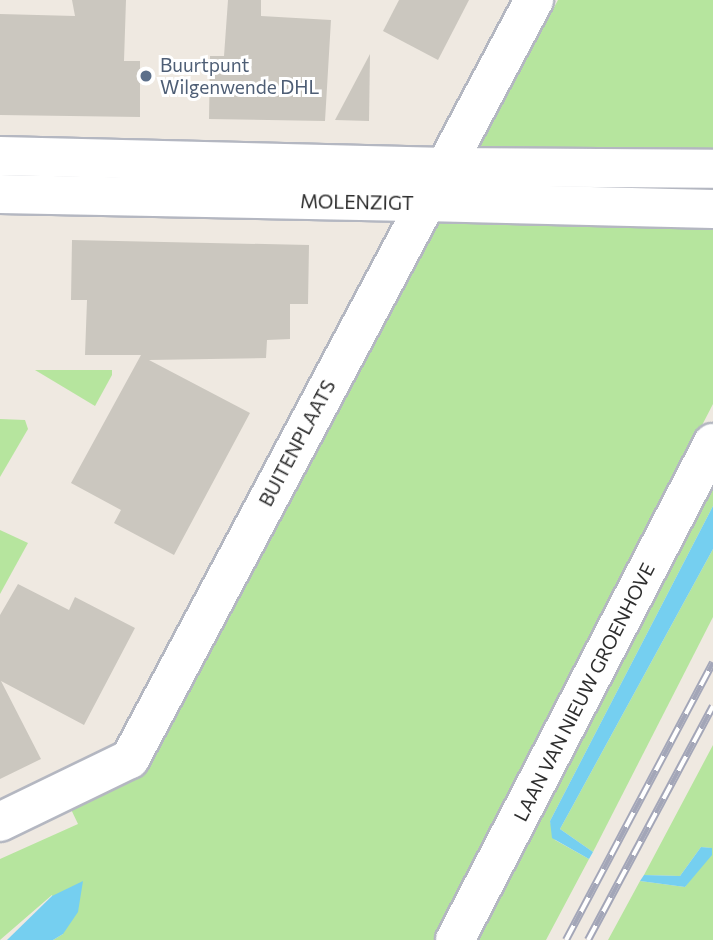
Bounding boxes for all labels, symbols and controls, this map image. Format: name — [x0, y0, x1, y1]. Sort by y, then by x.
place label: Buurtpunt Wilgenwende DHL — [160, 54, 319, 98]
marker: Buurtpunt Wilgenwende DHL — [138, 68, 154, 84]
street label: MOLENZIGT — [300, 190, 414, 214]
street label: BUITENPLAATS — [254, 376, 340, 510]
street label: LAAN VAN NIEUW GROENHOVE — [509, 559, 659, 825]

